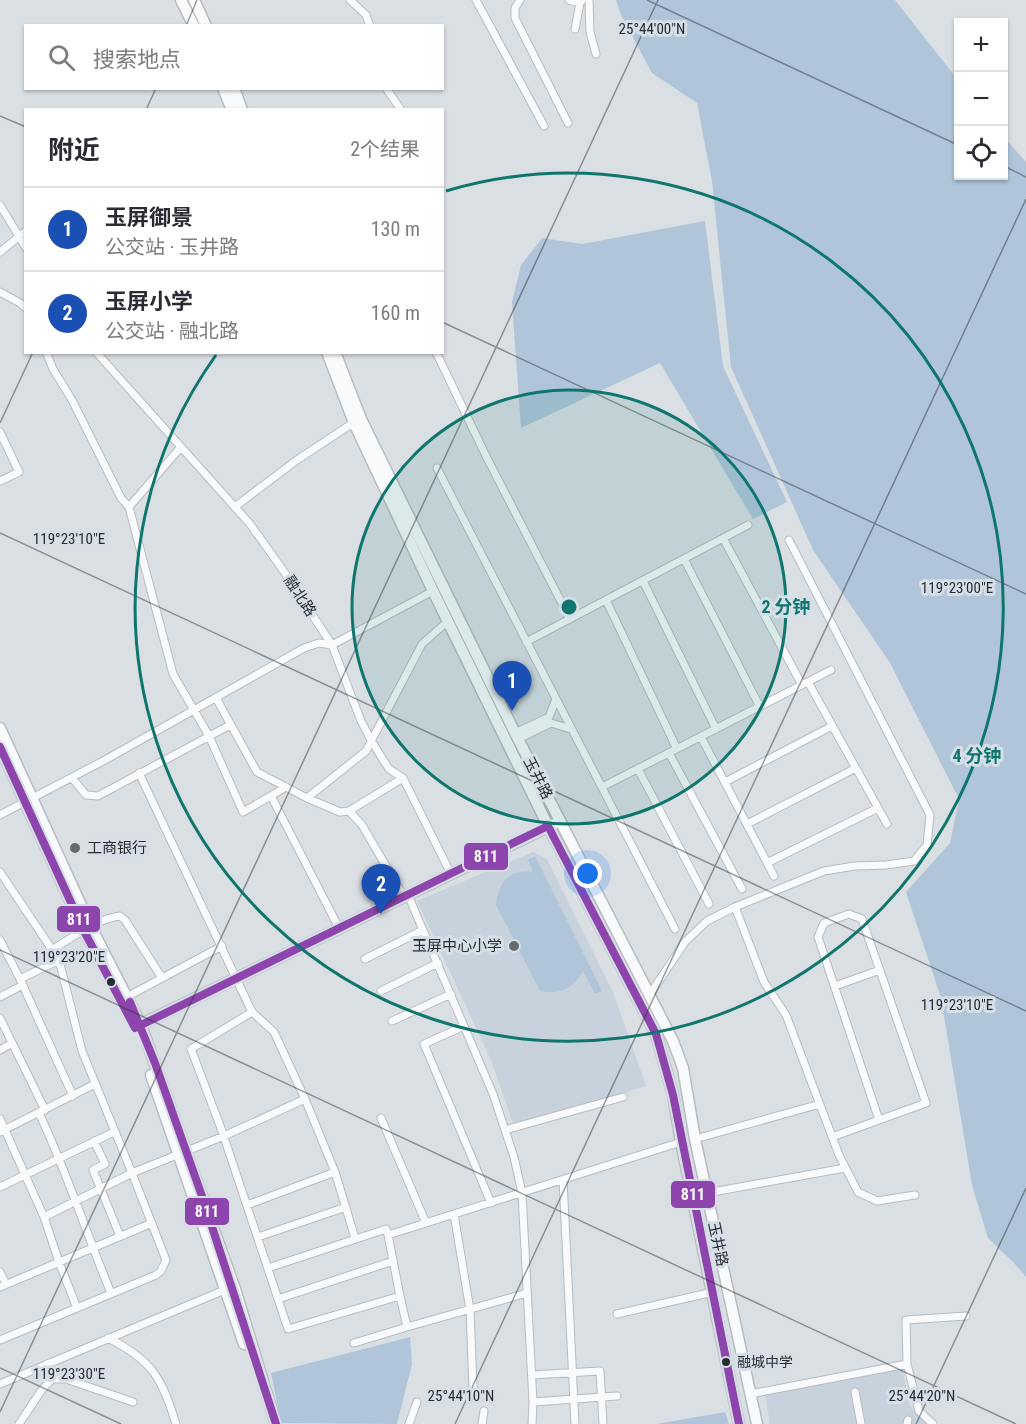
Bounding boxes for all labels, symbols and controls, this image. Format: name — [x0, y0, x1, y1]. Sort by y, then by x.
map controls — [954, 18, 1008, 180]
button: + — [954, 18, 1008, 72]
text: 25°44'00"N — [619, 20, 685, 38]
search box — [24, 24, 444, 90]
icon: search — [45, 41, 78, 74]
text: 搜索地点 — [93, 47, 181, 72]
button: − — [954, 72, 1008, 126]
button: locate — [954, 126, 1008, 180]
text: 附近 — [48, 135, 100, 165]
text: 2个结果 — [350, 137, 420, 161]
text: 玉屏御景 — [105, 205, 193, 230]
text: 1 — [62, 217, 73, 241]
text: 130 m — [371, 217, 420, 241]
text: 公交站 · 玉井路 — [105, 235, 239, 259]
text: 玉屏小学 — [105, 289, 193, 314]
text: 2 — [62, 301, 73, 325]
text: 160 m — [371, 301, 420, 325]
text: 公交站 · 融北路 — [105, 319, 239, 343]
text: 119°23'10"E — [33, 530, 105, 548]
street label: 融北路 — [280, 572, 320, 620]
text: 119°23'00"E — [921, 579, 993, 597]
text: 2 分钟 — [761, 596, 811, 617]
centre of rings — [559, 597, 579, 617]
pin: 1 — [492, 662, 532, 711]
text: 4 分钟 — [952, 745, 1002, 766]
street label: 玉井路 — [520, 754, 556, 802]
place label: 工商银行 — [87, 839, 147, 857]
marker: 工商银行 — [68, 841, 82, 855]
line badge: 811 — [463, 842, 509, 871]
text: 811 — [474, 847, 498, 866]
your location — [573, 859, 602, 888]
pin: 2 — [362, 864, 400, 914]
line badge: 811 — [56, 905, 101, 933]
text: 811 — [67, 910, 91, 929]
place label: 玉屏中心小学 — [412, 937, 502, 955]
marker: 玉屏中心小学 — [507, 939, 521, 953]
text: 119°23'20"E — [33, 948, 105, 966]
unlabelled marker — [105, 976, 117, 988]
text: 119°23'10"E — [921, 996, 993, 1014]
line badge: 811 — [670, 1180, 716, 1209]
text: 811 — [681, 1185, 705, 1204]
line badge: 811 — [184, 1197, 230, 1226]
text: 811 — [195, 1202, 219, 1221]
street label: 玉井路 — [705, 1220, 731, 1268]
place label: 融城中学 — [737, 1354, 793, 1370]
marker: 融城中学 — [720, 1356, 732, 1368]
text: 119°23'30"E — [33, 1365, 105, 1383]
text: 25°44'10"N — [428, 1387, 494, 1405]
text: 25°44'20"N — [889, 1387, 955, 1405]

